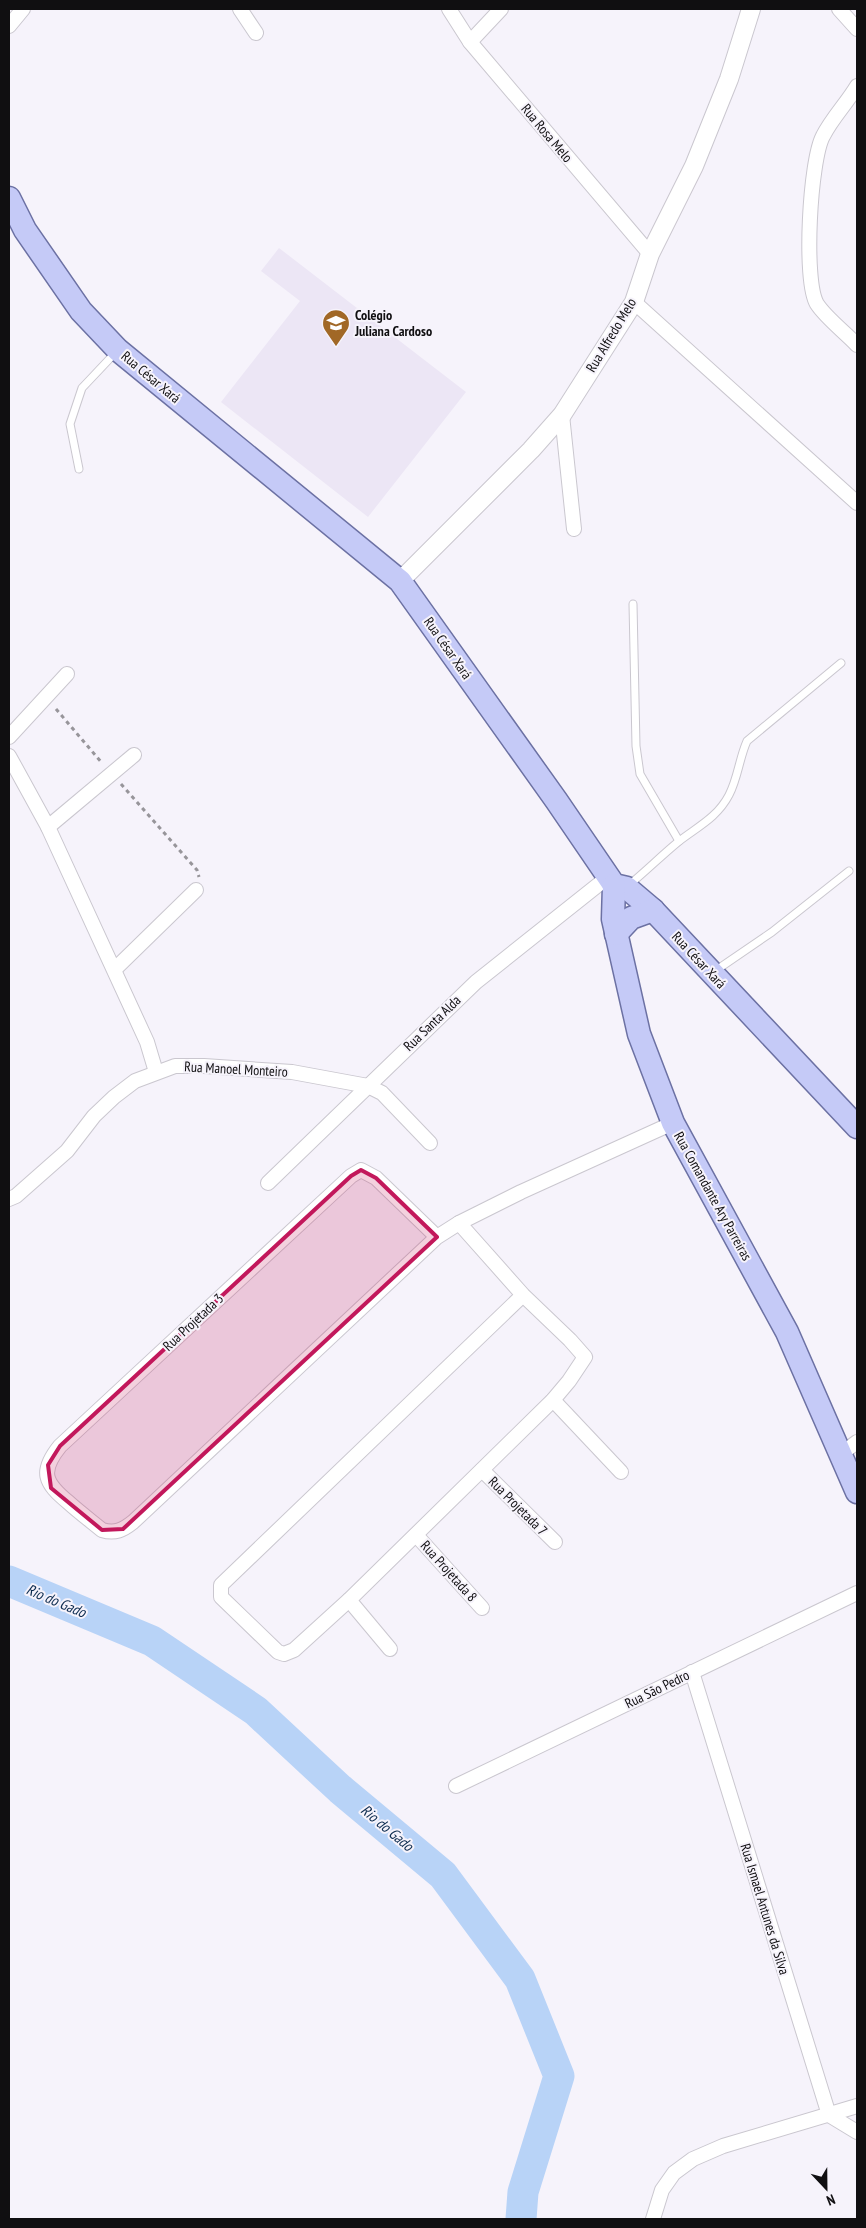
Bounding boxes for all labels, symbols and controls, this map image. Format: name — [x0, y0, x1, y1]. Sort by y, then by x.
street label: Rua Rosa Melo — [517, 100, 577, 166]
street label: Rua Alfredo Melo — [582, 295, 640, 375]
place label: Colégio Juliana Cardoso — [354, 306, 432, 340]
school or university icon: Colégio Juliana Cardoso — [321, 308, 351, 347]
street label: Rua César Xará — [118, 347, 184, 407]
street label: Rua César Xará — [420, 613, 476, 683]
street label: Rua César Xará — [668, 928, 730, 992]
street label: Rua Santa Alda — [400, 991, 464, 1055]
street label: Rua Manoel Monteiro — [184, 1057, 288, 1081]
street label: Rua Comandante Ary Parreiras — [670, 1128, 756, 1264]
street label: Rua Projetada 3 — [159, 1289, 227, 1355]
street label: Rua Projetada 7 — [485, 1473, 551, 1539]
street label: Rua Projetada 8 — [417, 1537, 481, 1605]
water label: Rio do Gado — [24, 1580, 90, 1622]
street label: Rua São Pedro — [622, 1666, 692, 1712]
water label: Rio do Gado — [357, 1800, 419, 1856]
street label: Rua Ismael Antunes da Silva — [737, 1841, 793, 1977]
north arrow — [801, 2163, 851, 2213]
text: N — [824, 2190, 838, 2210]

